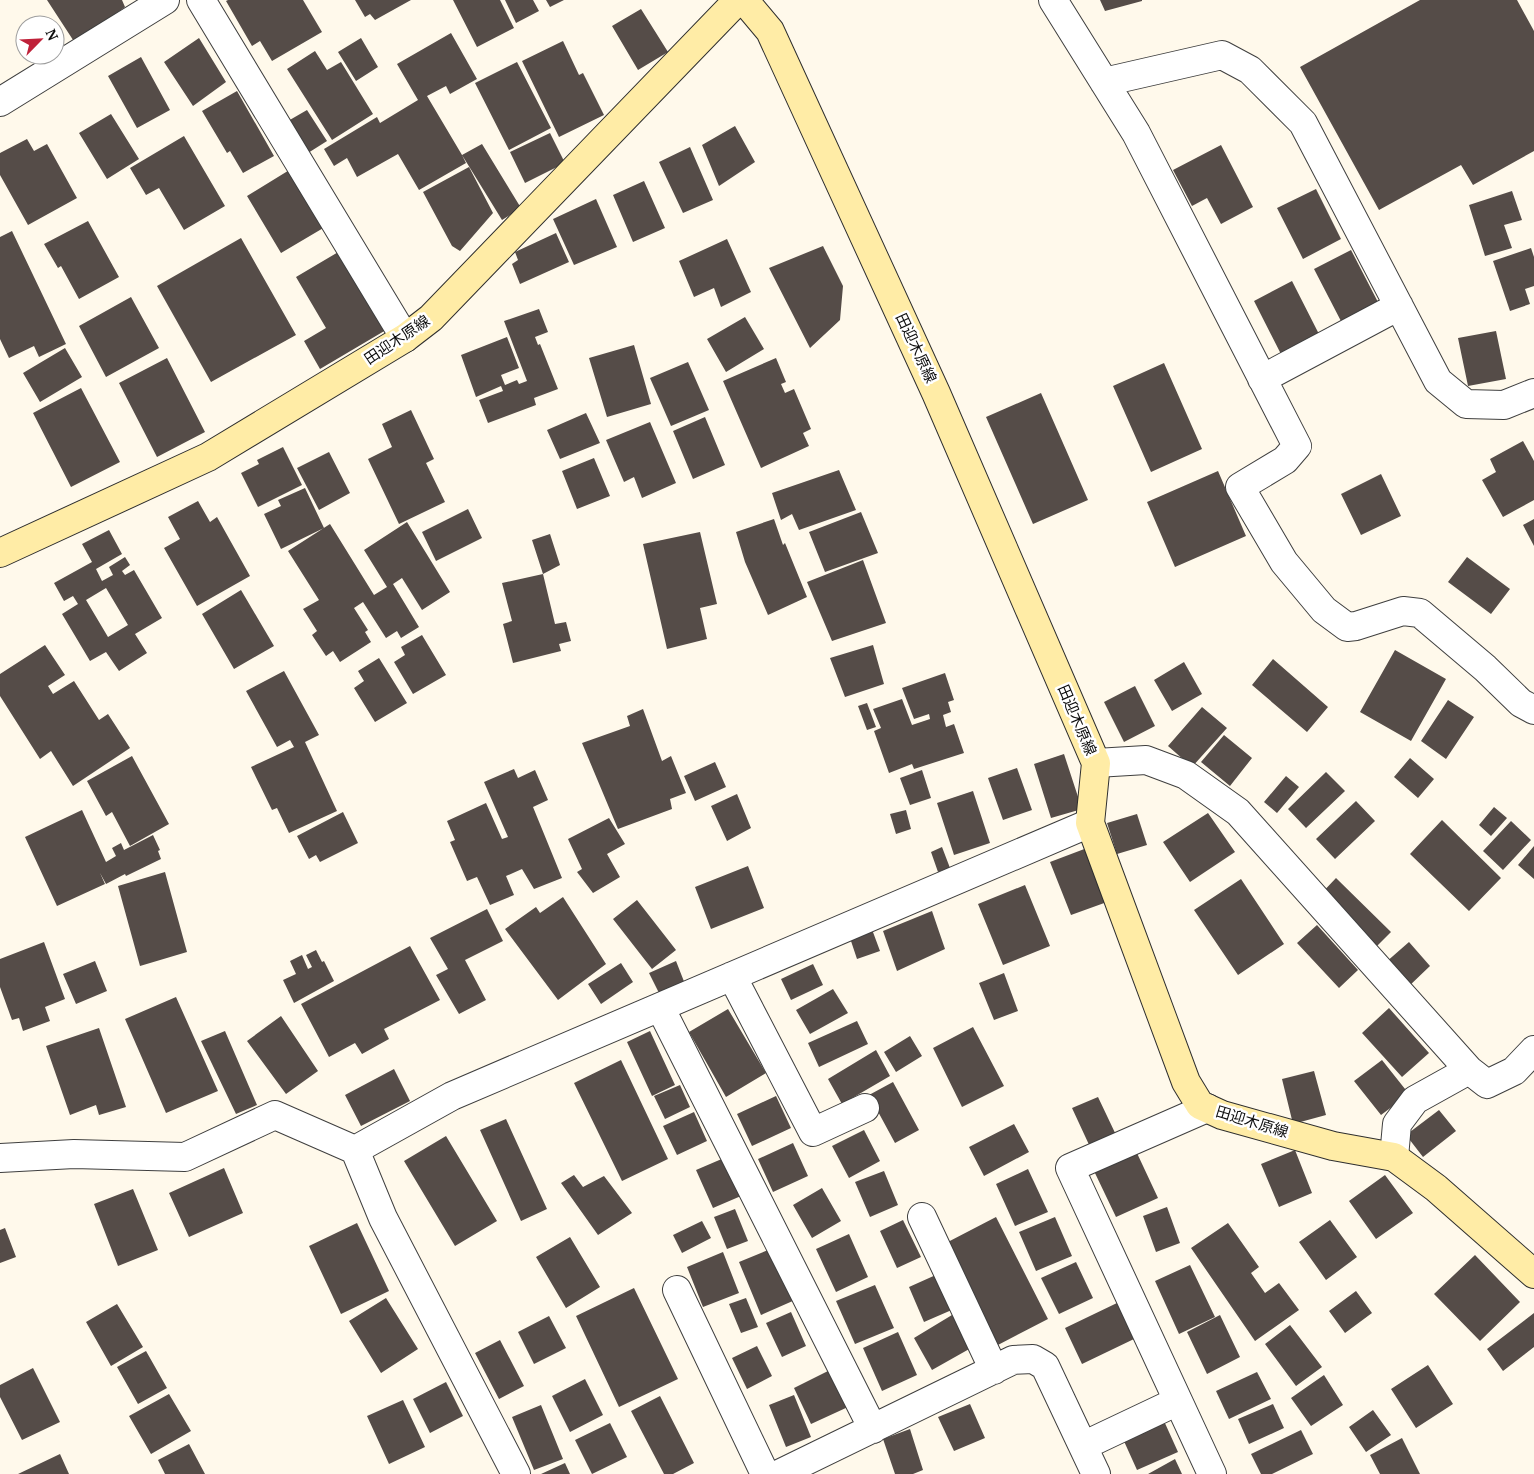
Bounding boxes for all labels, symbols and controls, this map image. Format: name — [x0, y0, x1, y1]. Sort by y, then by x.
north arrow — [15, 15, 65, 65]
text: N — [41, 26, 63, 44]
street label: 田迎木原線 — [892, 309, 942, 386]
street label: 田迎木原線 — [360, 310, 433, 368]
street label: 田迎木原線 — [1054, 681, 1102, 758]
street label: 田迎木原線 — [1213, 1101, 1291, 1142]

